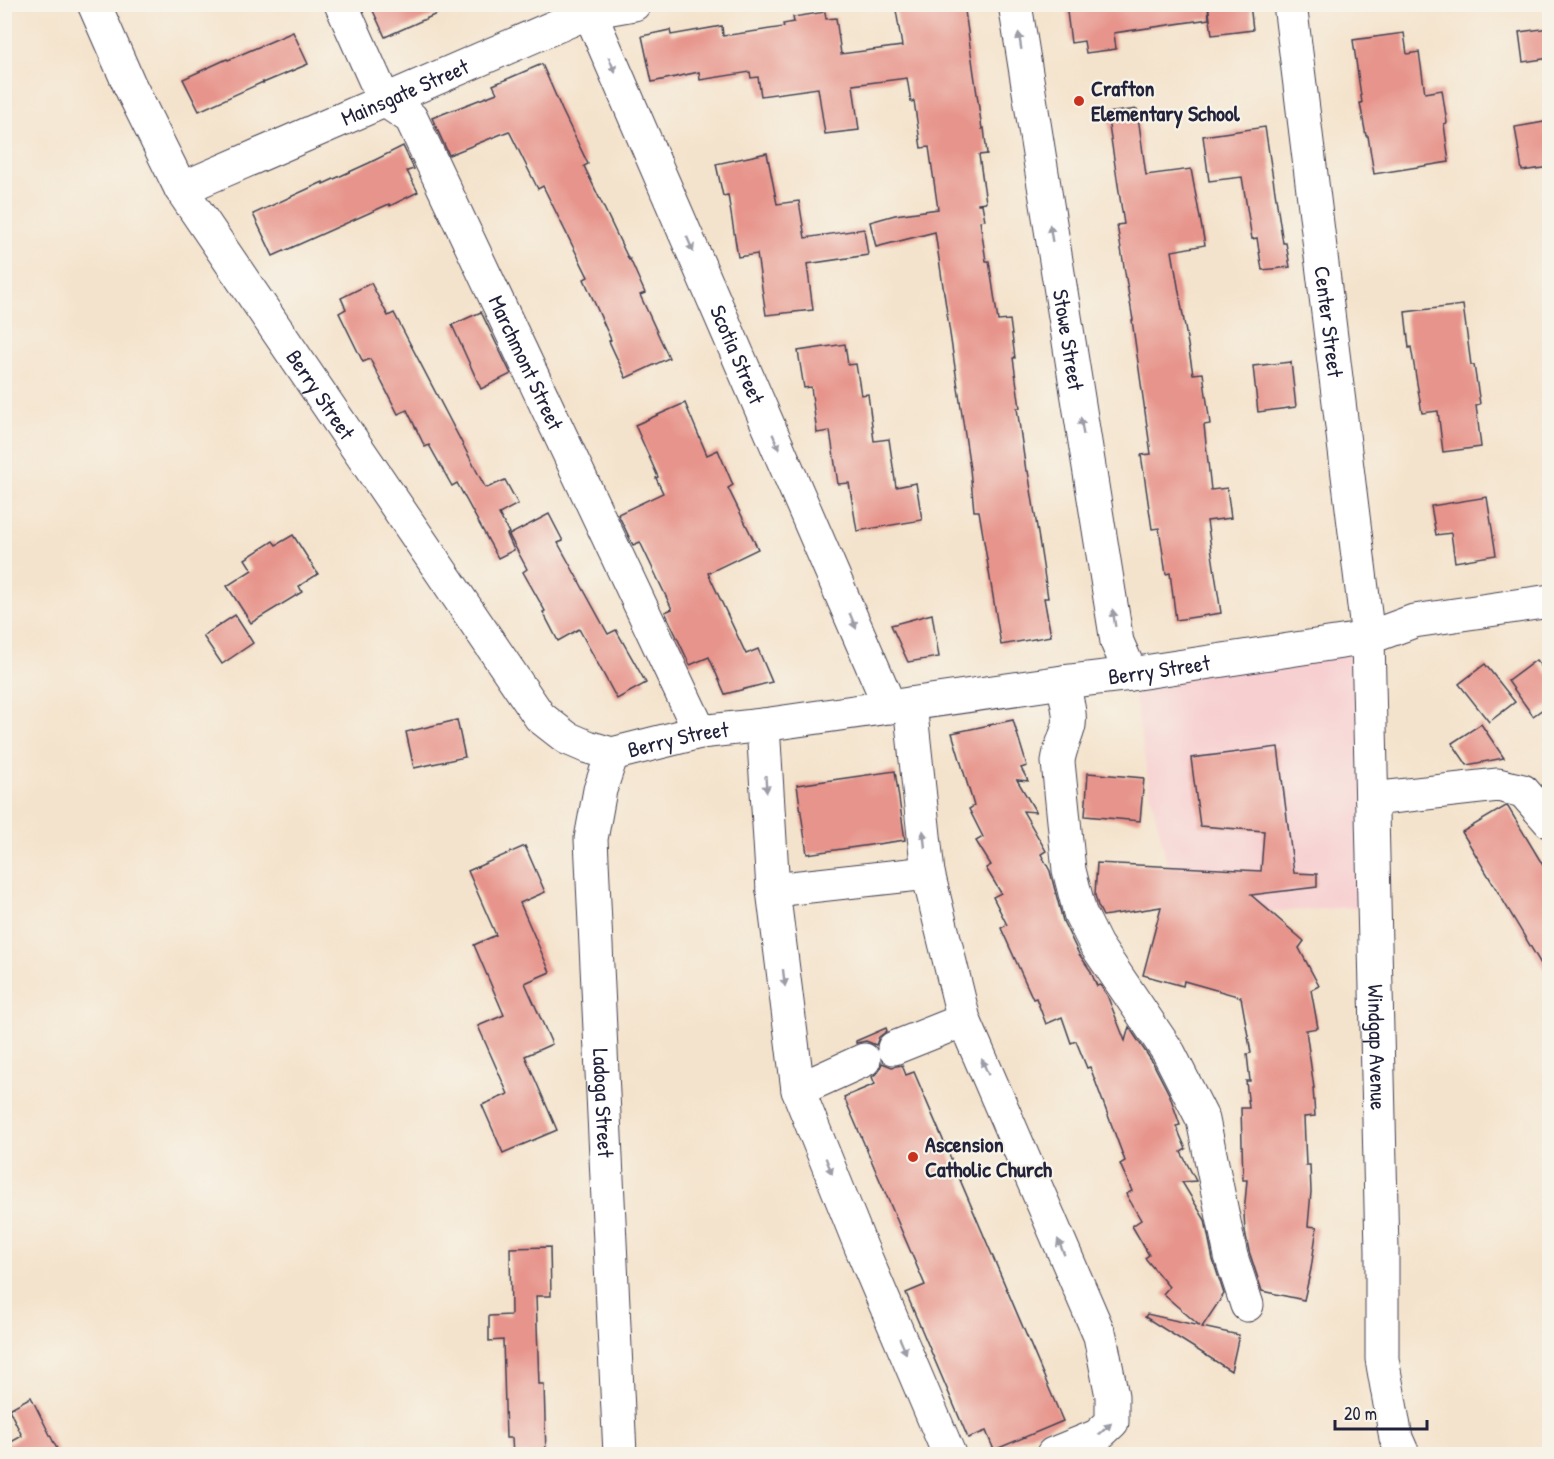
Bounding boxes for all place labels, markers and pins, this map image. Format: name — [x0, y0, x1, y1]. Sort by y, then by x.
place label: Crafton Elementary School — [1091, 73, 1241, 129]
marker: Crafton Elementary School — [1072, 94, 1086, 108]
place label: Ascension Catholic Church — [925, 1129, 1053, 1184]
marker: Ascension Catholic Church — [906, 1150, 920, 1164]

